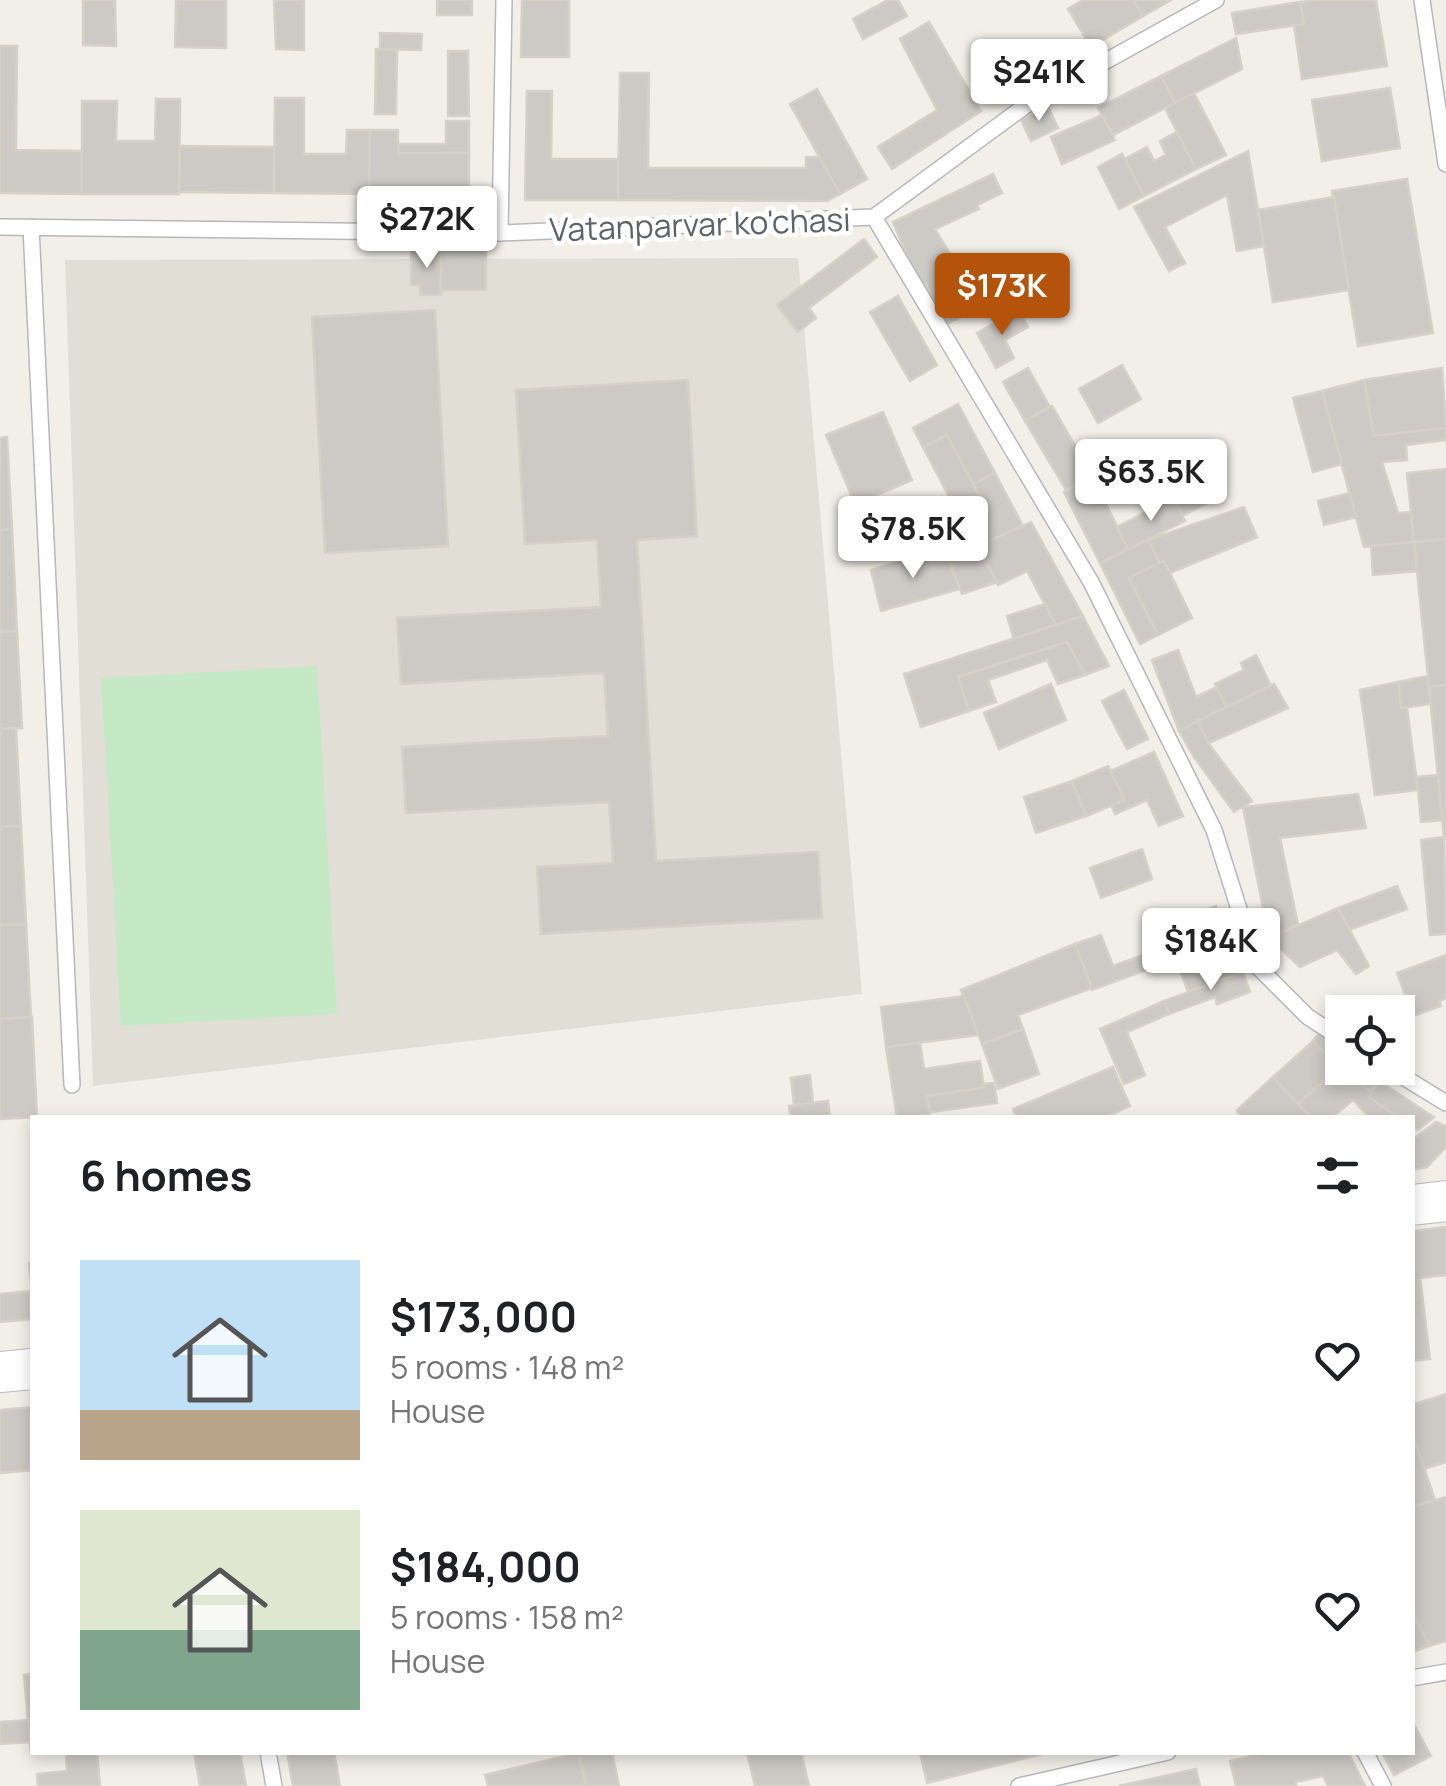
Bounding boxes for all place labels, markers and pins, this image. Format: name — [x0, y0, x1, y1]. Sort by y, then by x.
pin: $241K — [969, 39, 1109, 124]
pin: $272K — [357, 186, 497, 271]
pin: $173K — [932, 253, 1072, 338]
pin: $63.5K — [1070, 439, 1232, 524]
pin: $78.5K — [832, 496, 994, 581]
pin: $184K — [1141, 908, 1281, 993]

